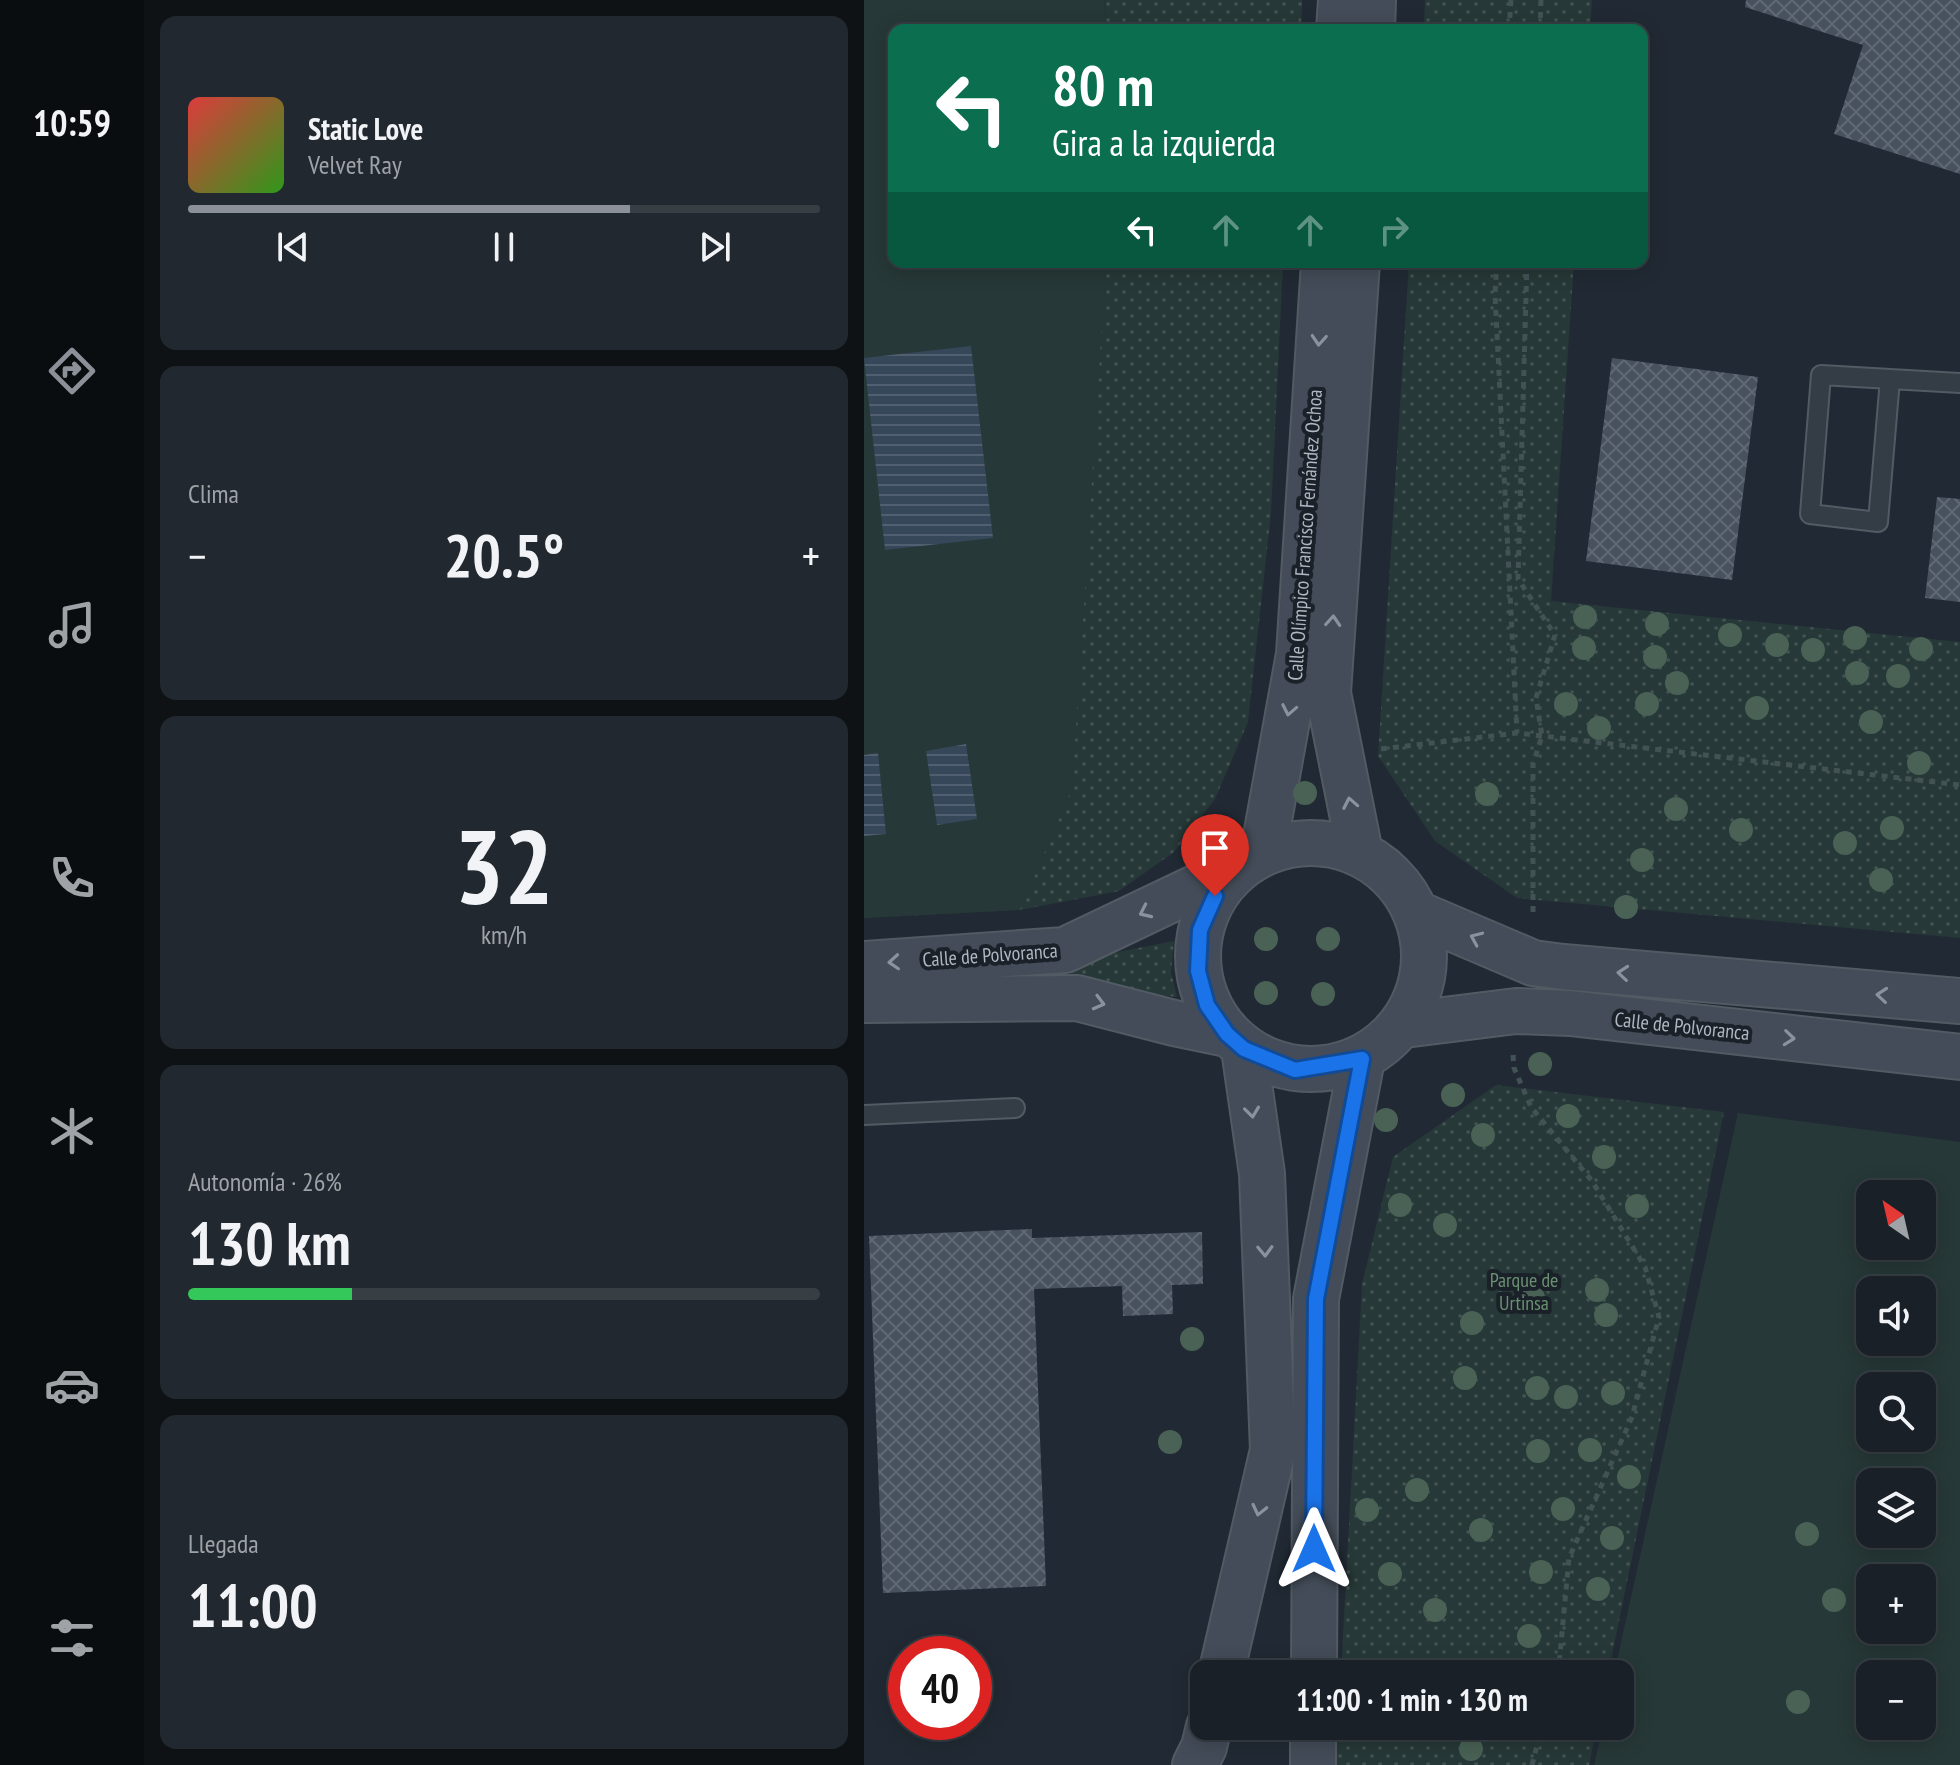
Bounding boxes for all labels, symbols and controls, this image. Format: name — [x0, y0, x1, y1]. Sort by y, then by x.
text: 80 m — [1052, 49, 1154, 121]
icon: left — [920, 56, 1024, 160]
text: 10:59 — [33, 99, 111, 146]
text: Static Love — [308, 109, 423, 148]
text: Gira a la izquierda — [1052, 119, 1276, 166]
text: Velvet Ray — [308, 148, 402, 181]
icon: left — [1120, 208, 1164, 252]
icon: ahead — [1204, 208, 1248, 252]
icon: ahead — [1288, 208, 1332, 252]
icon: right — [1372, 208, 1416, 252]
icon: previous — [271, 225, 315, 269]
icon: pause — [482, 225, 526, 269]
icon: next — [693, 225, 737, 269]
one-way arrow — [1311, 334, 1328, 347]
icon: directions — [44, 343, 100, 399]
street label: Calle Olímpico Francisco Fernández Ochoa — [1282, 389, 1328, 681]
text: Clima — [188, 477, 239, 510]
text: 20.5° — [444, 516, 564, 594]
text: − — [188, 527, 206, 584]
text: + — [802, 527, 820, 584]
icon: music — [44, 597, 100, 653]
one-way arrow — [1324, 614, 1341, 627]
one-way arrow — [1281, 703, 1298, 717]
one-way arrow — [1342, 797, 1359, 811]
text: 32 — [454, 798, 554, 933]
pin — [1181, 814, 1249, 896]
icon: arrive — [1193, 826, 1237, 870]
icon: phone — [44, 850, 100, 906]
one-way arrow — [1139, 902, 1153, 918]
text: km/h — [481, 918, 527, 951]
one-way arrow — [1470, 932, 1484, 948]
street label: Calle de Polvoranca — [922, 937, 1058, 973]
one-way arrow — [887, 953, 900, 970]
one-way arrow — [1616, 964, 1629, 981]
one-way arrow — [1875, 986, 1888, 1003]
one-way arrow — [1092, 994, 1106, 1011]
street label: Calle de Polvoranca — [1613, 1006, 1751, 1046]
one-way arrow — [1783, 1029, 1796, 1046]
icon: climate — [44, 1103, 100, 1159]
one-way arrow — [1243, 1105, 1260, 1119]
text: Autonomía · 26% — [188, 1165, 342, 1198]
north arrow — [1856, 1180, 1936, 1260]
map controls — [1856, 1180, 1936, 1740]
text: 130 km — [188, 1204, 351, 1282]
one-way arrow — [1256, 1245, 1273, 1258]
park label: Parque de Urtinsa — [1490, 1267, 1558, 1316]
button: sound — [1856, 1276, 1936, 1356]
icon: car — [44, 1357, 100, 1413]
button: search — [1856, 1372, 1936, 1452]
button: layers — [1856, 1468, 1936, 1548]
one-way arrow — [1251, 1502, 1268, 1516]
position arrow — [1272, 1507, 1356, 1591]
text: Llegada — [188, 1527, 259, 1560]
button: + — [1856, 1564, 1936, 1644]
text: 11:00 — [188, 1566, 318, 1644]
icon: filters — [44, 1610, 100, 1666]
speed limit sign: 40 — [888, 1636, 992, 1740]
button: − — [1856, 1660, 1936, 1740]
text: 11:00 · 1 min · 130 m — [1296, 1680, 1528, 1719]

